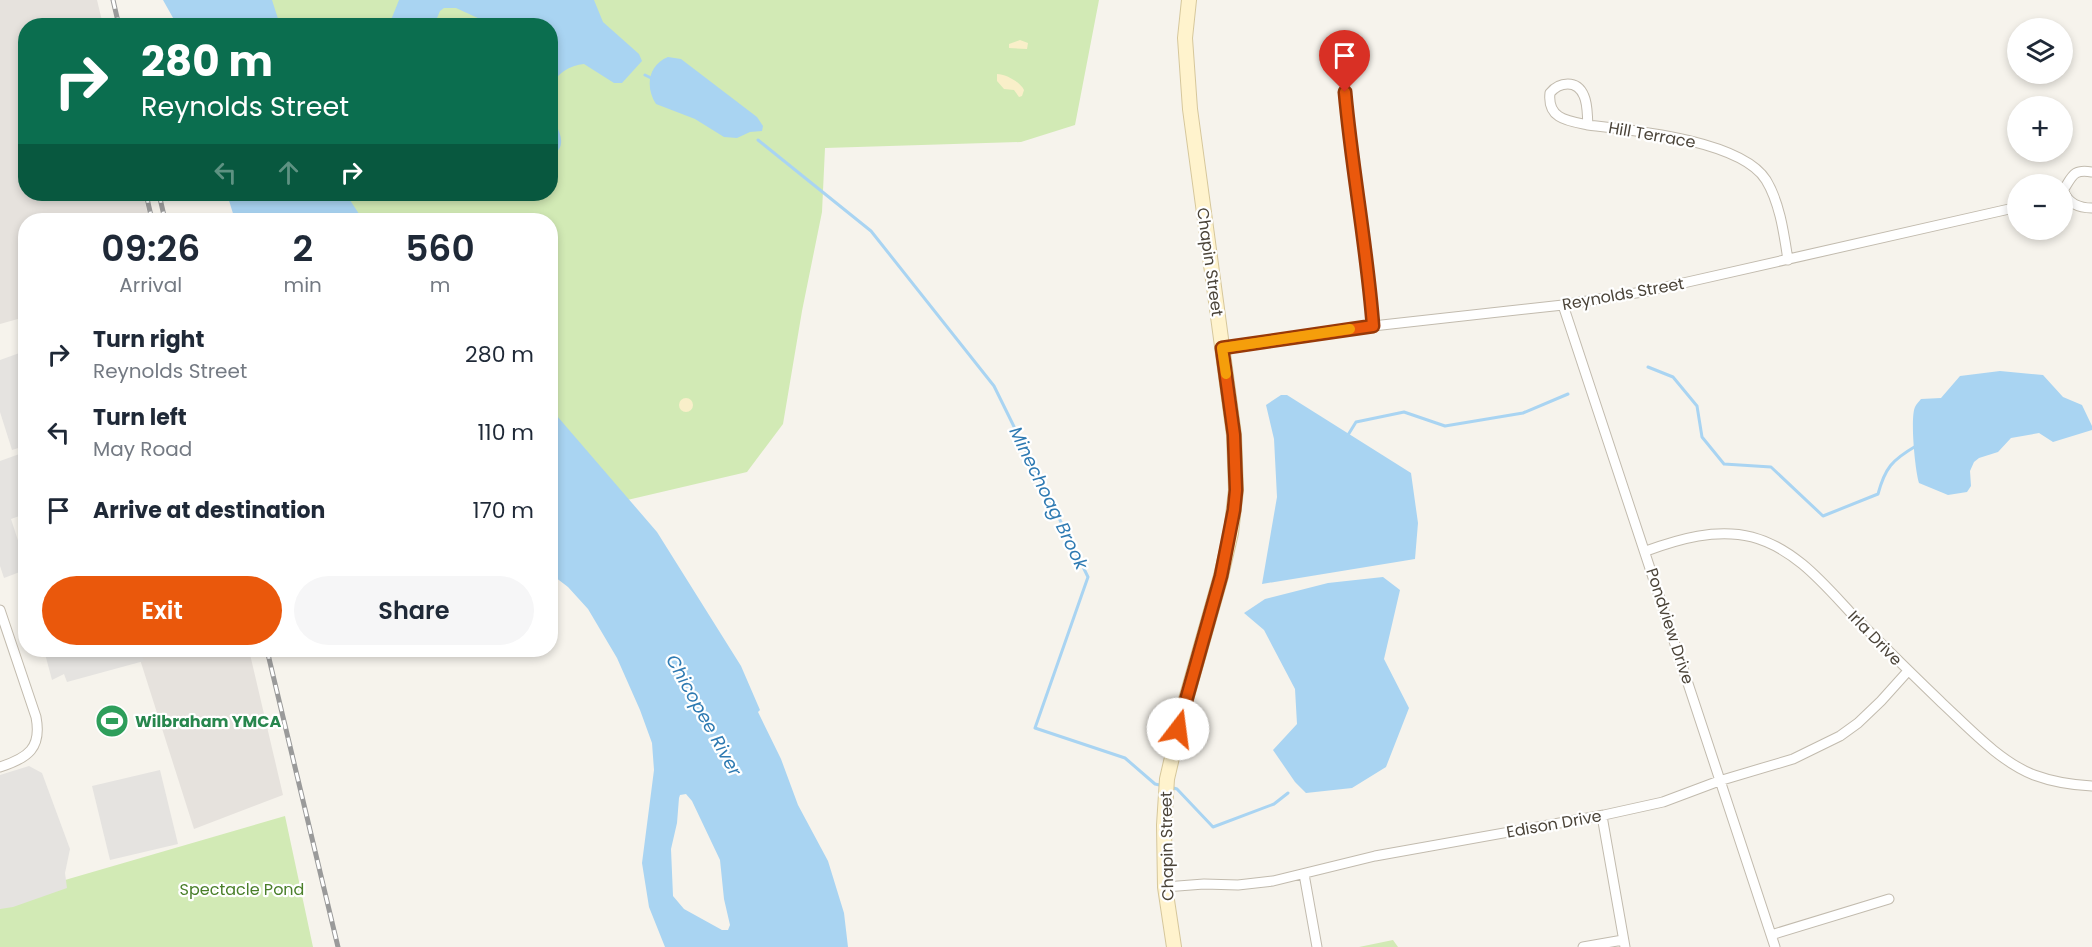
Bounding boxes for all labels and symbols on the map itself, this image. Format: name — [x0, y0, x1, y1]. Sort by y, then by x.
pin — [1319, 30, 1370, 92]
street label: Hill Terrace — [1607, 116, 1697, 154]
street label: Chapin Street — [1191, 206, 1229, 318]
street label: Reynolds Street — [1560, 272, 1686, 316]
water label: Minechoag Brook — [1003, 422, 1095, 574]
street label: Pondview Drive — [1640, 565, 1700, 687]
street label: Irla Drive — [1843, 605, 1907, 671]
water label: Chicopee River — [660, 650, 748, 781]
position arrow — [1146, 697, 1210, 761]
sports icon: Wilbraham YMCA — [94, 703, 130, 739]
place label: Wilbraham YMCA — [135, 710, 281, 733]
street label: Chapin Street — [1155, 791, 1179, 901]
street label: Edison Drive — [1505, 804, 1603, 844]
park label: Spectacle Pond — [180, 878, 304, 901]

